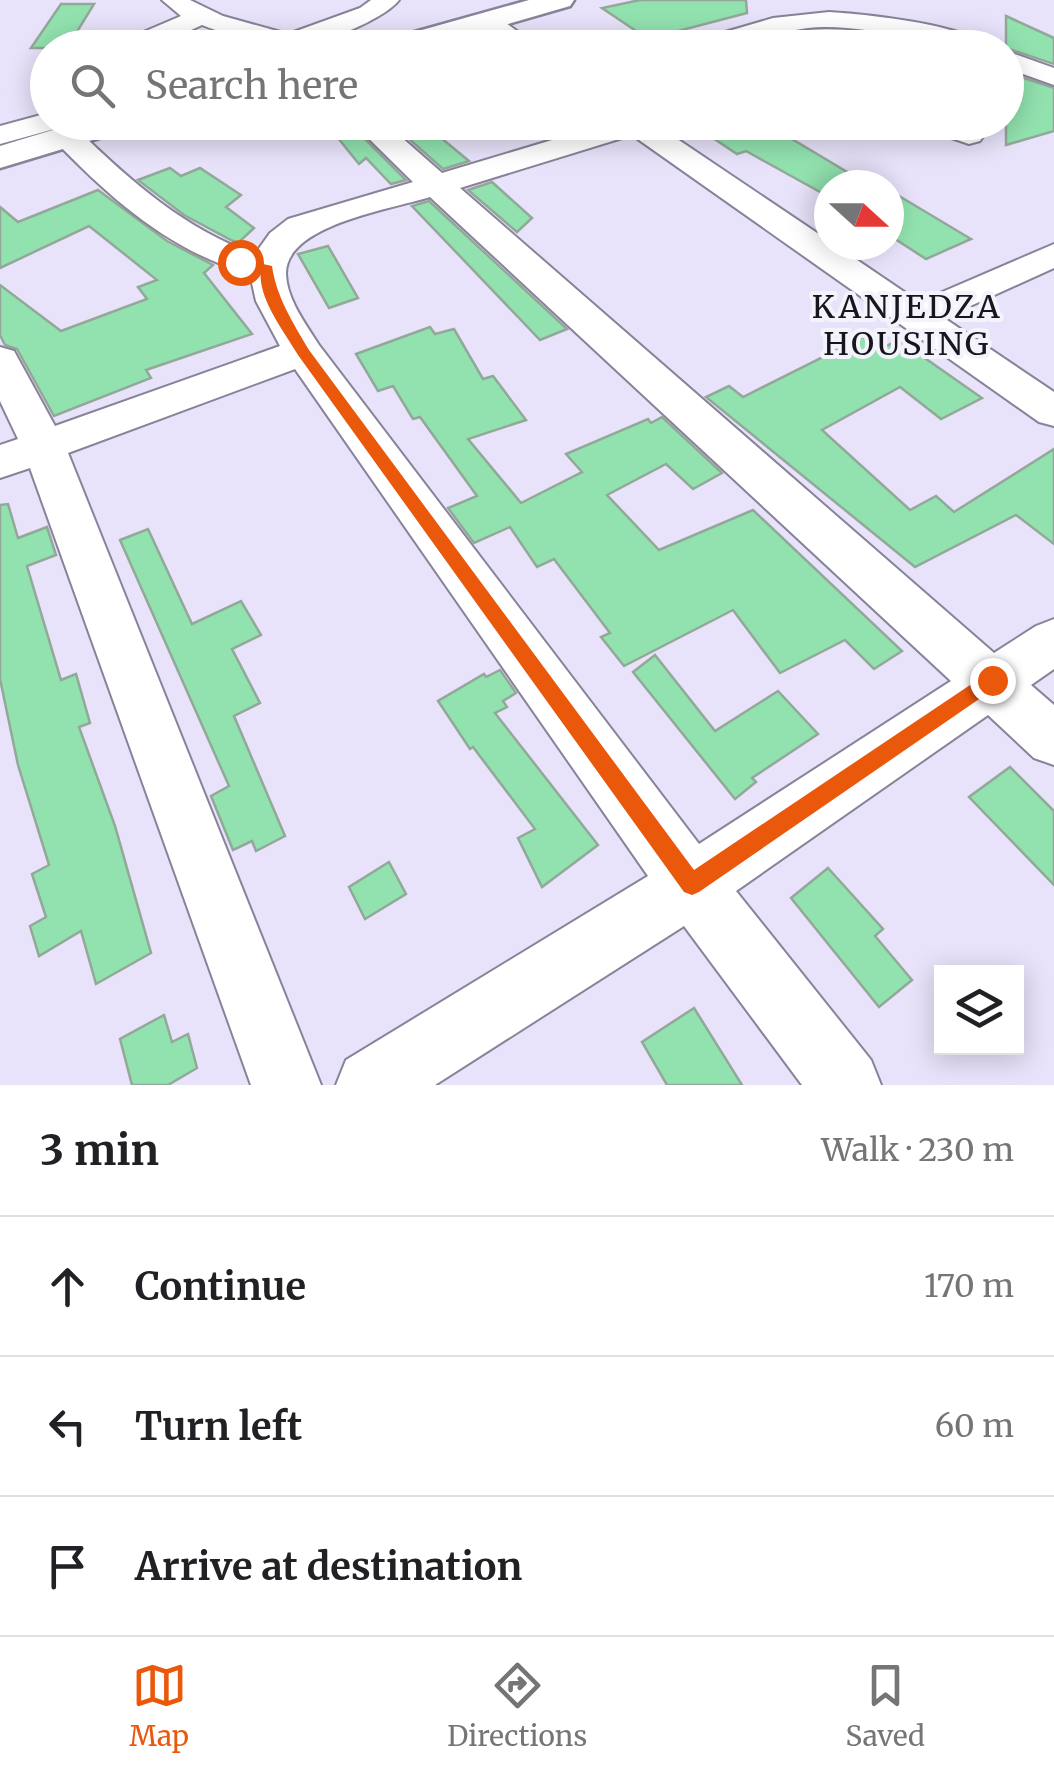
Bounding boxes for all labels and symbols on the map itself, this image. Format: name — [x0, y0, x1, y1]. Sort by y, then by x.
north arrow — [814, 170, 904, 260]
route start — [218, 240, 264, 286]
district label: KANJEDZA HOUSING — [812, 287, 1002, 364]
route end — [970, 658, 1016, 704]

